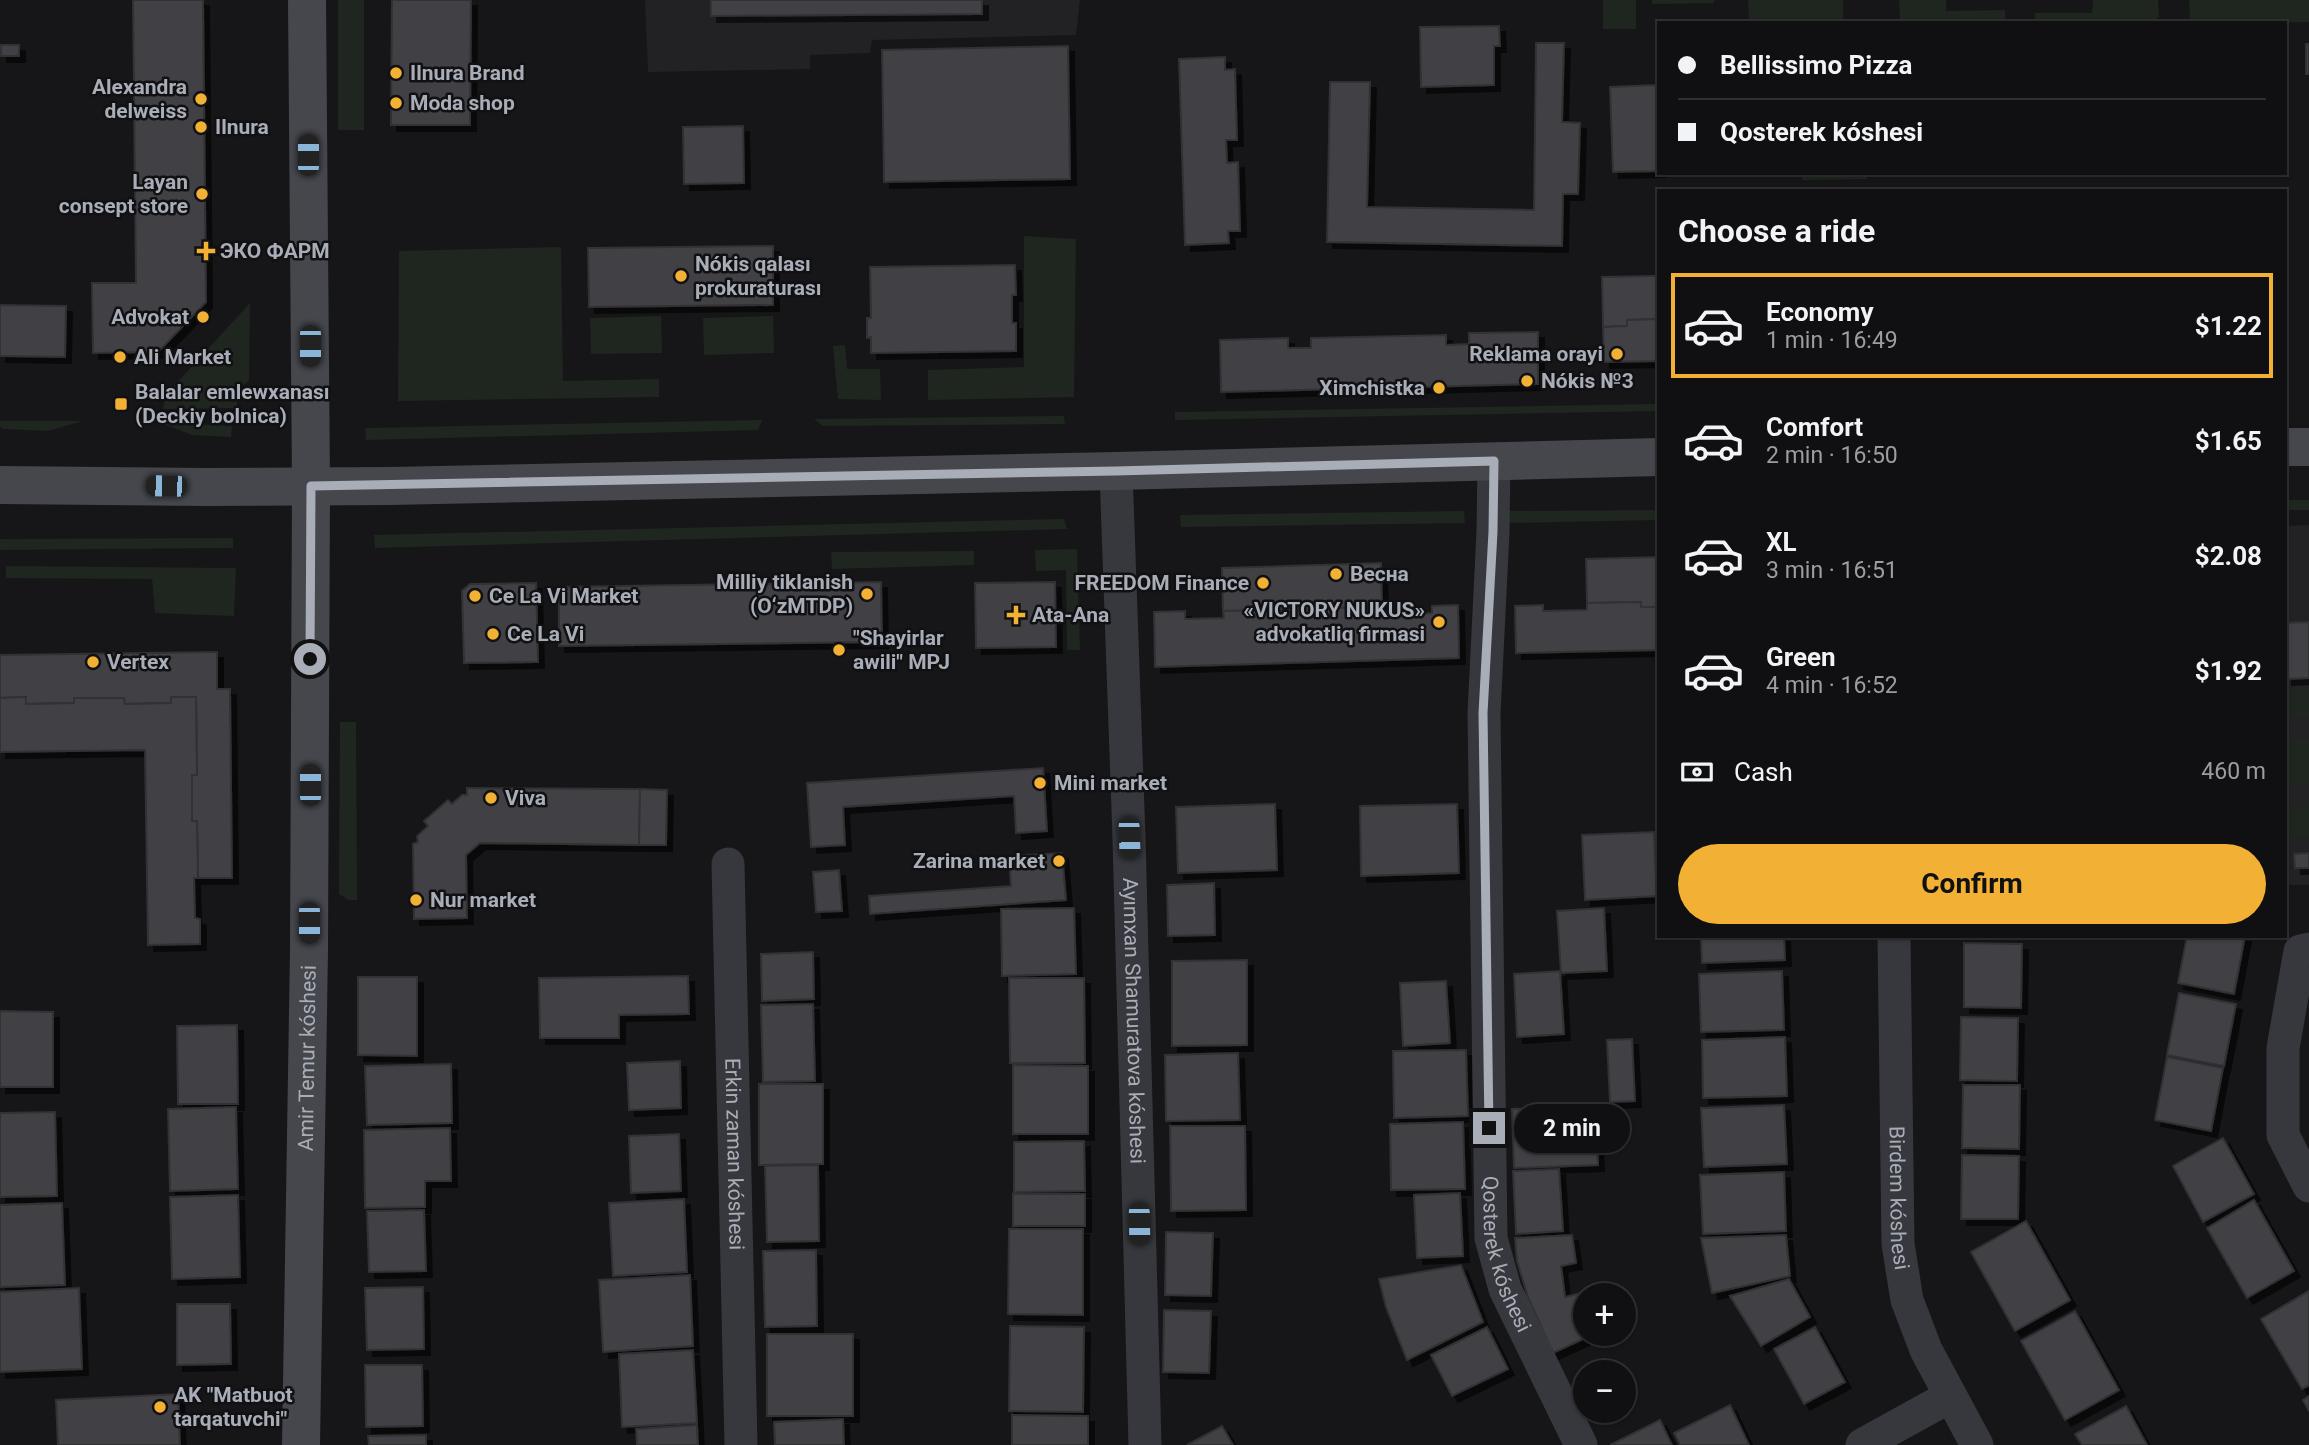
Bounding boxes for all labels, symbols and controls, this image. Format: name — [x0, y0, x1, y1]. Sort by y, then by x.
text: Bellissimo Pizza — [1720, 50, 1913, 80]
place label: Ilnura Brand — [410, 61, 525, 85]
marker: Ilnura Brand — [388, 65, 404, 81]
place label: Alexandra delweiss — [92, 75, 187, 123]
marker: Alexandra delweiss — [193, 91, 209, 107]
place label: Moda shop — [410, 91, 515, 115]
marker: Moda shop — [388, 95, 404, 111]
place label: Ilnura — [215, 115, 269, 139]
text: Qosterek kóshesi — [1720, 117, 1923, 147]
marker: Ilnura — [193, 119, 209, 135]
car — [298, 134, 319, 176]
place label: Layan consept store — [59, 170, 188, 218]
marker: Layan consept store — [194, 186, 210, 202]
text: Choose a ride — [1678, 212, 1875, 250]
place label: ЭКО ФАРМ — [220, 239, 330, 263]
marker: ЭКО ФАРМ — [198, 243, 214, 259]
place label: Nókis qalası prokuraturası — [695, 252, 822, 300]
marker: Nókis qalası prokuraturası — [673, 268, 689, 284]
icon: car — [1682, 294, 1745, 357]
text: Economy — [1766, 297, 1873, 327]
place label: Advokat — [111, 305, 189, 329]
marker: Advokat — [195, 309, 211, 325]
text: $1.22 — [2195, 311, 2262, 341]
car — [300, 325, 321, 367]
text: 1 min · 16:49 — [1766, 327, 1898, 354]
place label: Reklama orayi — [1469, 342, 1603, 366]
place label: Ali Market — [134, 345, 231, 369]
marker: Reklama orayi — [1609, 346, 1625, 362]
marker: Ali Market — [112, 349, 128, 365]
place label: Nókis №3 — [1541, 369, 1634, 393]
marker: Nókis №3 — [1519, 373, 1535, 389]
place label: Ximchistka — [1319, 376, 1425, 400]
place label: Balalar emlewxanası (Deckiy bolnica) — [135, 380, 329, 428]
marker: Ximchistka — [1431, 380, 1447, 396]
marker: Balalar emlewxanası (Deckiy bolnica) — [113, 396, 129, 412]
icon: car — [1682, 409, 1745, 472]
text: Comfort — [1766, 412, 1863, 442]
text: $1.65 — [2195, 426, 2262, 456]
text: 2 min · 16:50 — [1766, 442, 1898, 469]
car — [145, 475, 188, 497]
icon: car — [1682, 524, 1745, 587]
text: XL — [1766, 527, 1797, 557]
text: $2.08 — [2195, 541, 2262, 571]
text: 3 min · 16:51 — [1766, 557, 1898, 584]
place label: Весна — [1350, 562, 1409, 586]
marker: Весна — [1328, 566, 1344, 582]
place label: Milliy tiklanish (O‘zMTDP) — [716, 570, 853, 618]
place label: FREEDOM Finance — [1075, 571, 1249, 595]
marker: FREEDOM Finance — [1255, 575, 1271, 591]
place label: Ce La Vi Market — [489, 584, 638, 608]
marker: Milliy tiklanish (O‘zMTDP) — [859, 586, 875, 602]
marker: Ce La Vi Market — [467, 588, 483, 604]
place label: «VICTORY NUKUS» advokatliq firmasi — [1244, 598, 1425, 646]
place label: Ata-Ana — [1032, 603, 1109, 627]
marker: Ata-Ana — [1006, 605, 1026, 625]
marker: «VICTORY NUKUS» advokatliq firmasi — [1431, 614, 1447, 630]
place label: Ce La Vi — [507, 622, 584, 646]
marker: Ce La Vi — [485, 626, 501, 642]
place label: "Shayirlar awili" MPJ — [853, 626, 950, 674]
icon: car — [1682, 639, 1745, 702]
marker: "Shayirlar awili" MPJ — [831, 642, 847, 658]
text: Green — [1766, 642, 1836, 672]
route start — [294, 643, 326, 675]
place label: Vertex — [107, 650, 169, 674]
marker: Vertex — [85, 654, 101, 670]
text: $1.92 — [2195, 656, 2262, 686]
text: 4 min · 16:52 — [1766, 672, 1898, 699]
icon: cash — [1678, 753, 1716, 791]
text: Cash — [1734, 757, 1793, 787]
text: 460 m — [2201, 758, 2266, 785]
car — [300, 764, 321, 806]
place label: Mini market — [1054, 771, 1167, 795]
marker: Mini market — [1032, 775, 1048, 791]
place label: Viva — [505, 786, 546, 810]
marker: Viva — [483, 790, 499, 806]
car — [1118, 817, 1141, 859]
button: Confirm — [1678, 844, 2266, 924]
place label: Zarina market — [913, 849, 1045, 873]
marker: Zarina market — [1051, 853, 1067, 869]
street label: Ayımxan Shamuratova kóshesi — [1118, 877, 1150, 1164]
place label: Nur market — [430, 888, 536, 912]
marker: Nur market — [408, 892, 424, 908]
car — [299, 902, 320, 944]
street label: Amir Temur kóshesi — [294, 965, 321, 1151]
street label: Erkin zaman kóshesi — [720, 1058, 749, 1250]
callout: 2 min — [1514, 1104, 1629, 1152]
route end — [1473, 1112, 1505, 1144]
text: 2 min — [1543, 1115, 1601, 1142]
street label: Birdem kóshesi — [1884, 1126, 1914, 1272]
street label: Qosterek kóshesi — [1478, 1176, 1536, 1336]
car — [1129, 1203, 1150, 1245]
map controls — [1573, 1283, 1636, 1423]
button: + — [1573, 1283, 1636, 1346]
button: − — [1573, 1360, 1636, 1423]
place label: AK "Matbuot tarqatuvchi" — [174, 1383, 293, 1431]
marker: AK "Matbuot tarqatuvchi" — [152, 1399, 168, 1415]

